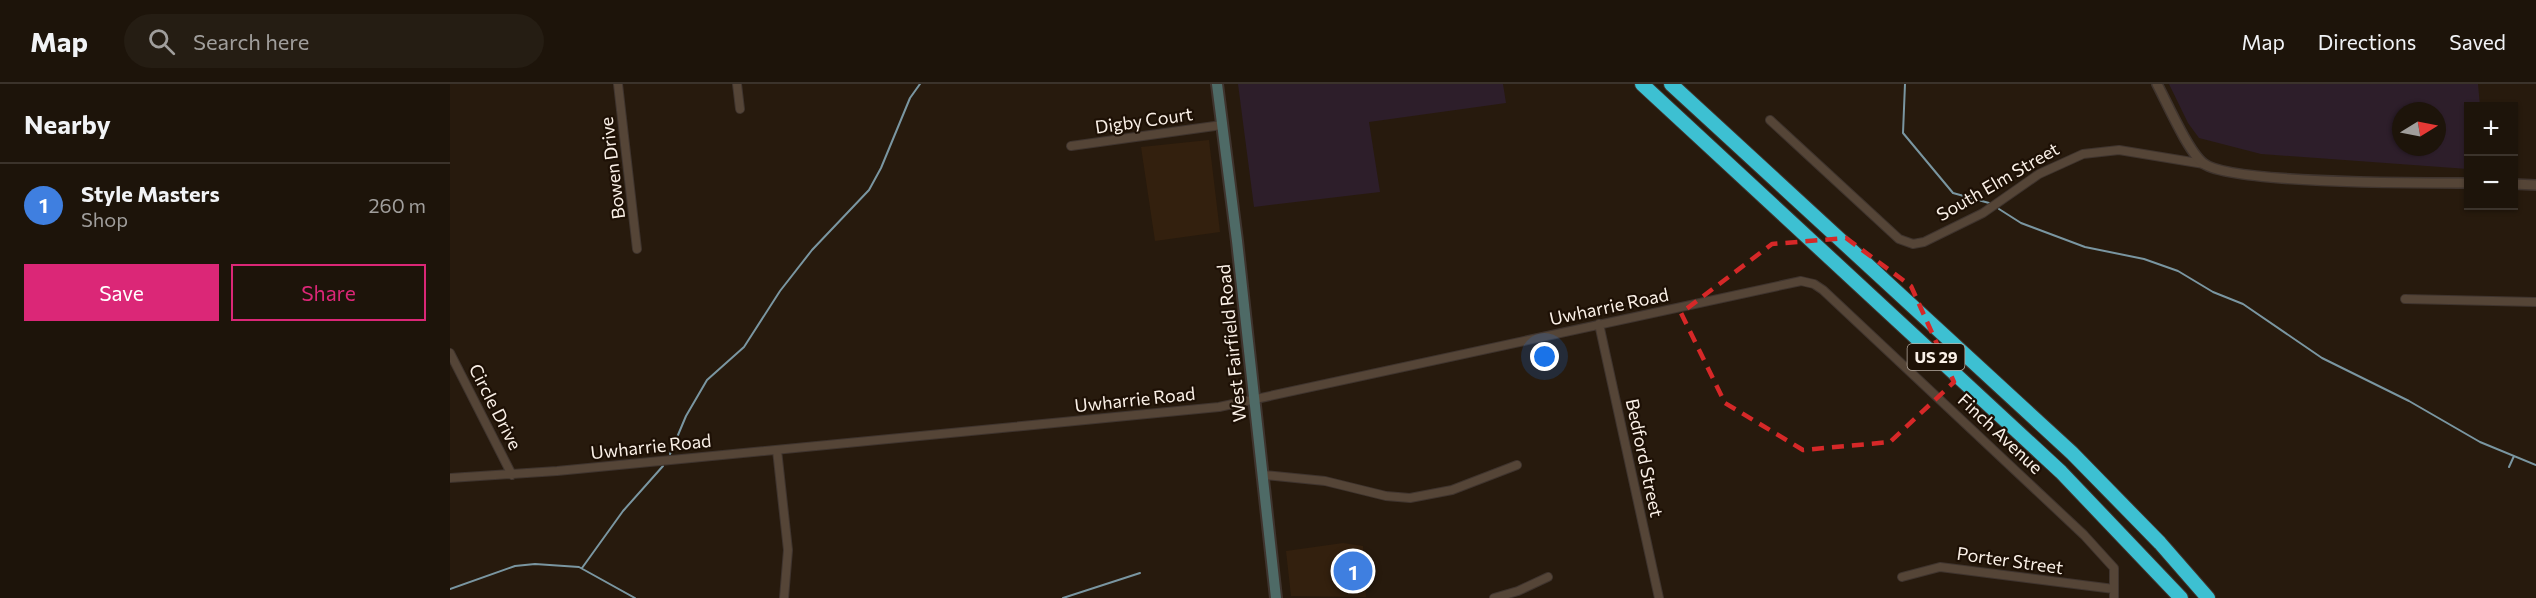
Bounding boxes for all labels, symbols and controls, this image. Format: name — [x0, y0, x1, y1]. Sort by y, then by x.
search box — [124, 14, 544, 68]
text: Map — [30, 24, 88, 58]
icon: search — [145, 25, 178, 58]
text: Search here — [193, 28, 309, 55]
text: Map — [2242, 29, 2285, 54]
text: Directions — [2318, 29, 2416, 54]
text: Saved — [2449, 29, 2506, 54]
street label: Digby Court — [1094, 102, 1194, 138]
north arrow — [2392, 102, 2446, 156]
map controls — [2464, 102, 2518, 210]
button: + — [2464, 102, 2518, 156]
text: Nearby — [24, 108, 111, 139]
street label: Bowen Drive — [595, 116, 629, 221]
street label: South Elm Street — [1932, 137, 2063, 225]
button: − — [2464, 156, 2518, 210]
text: Style Masters — [81, 180, 220, 207]
text: 1 — [39, 193, 48, 217]
text: 260 m — [368, 193, 426, 217]
text: Shop — [81, 207, 128, 231]
street label: West Fairfield Road — [1212, 263, 1250, 423]
button: Save — [24, 264, 219, 321]
button: Share — [231, 264, 426, 321]
street label: Uwharrie Road — [1547, 283, 1670, 329]
your location — [1530, 342, 1559, 371]
road number: US 29 — [1908, 344, 1964, 370]
street label: Circle Drive — [465, 360, 527, 453]
street label: Uwharrie Road — [1073, 382, 1196, 416]
street label: Finch Avenue — [1954, 388, 2048, 478]
street label: Bedford Street — [1622, 397, 1668, 519]
street label: Uwharrie Road — [589, 429, 712, 463]
street label: Porter Street — [1956, 542, 2065, 578]
pin: 1 — [1334, 548, 1372, 594]

